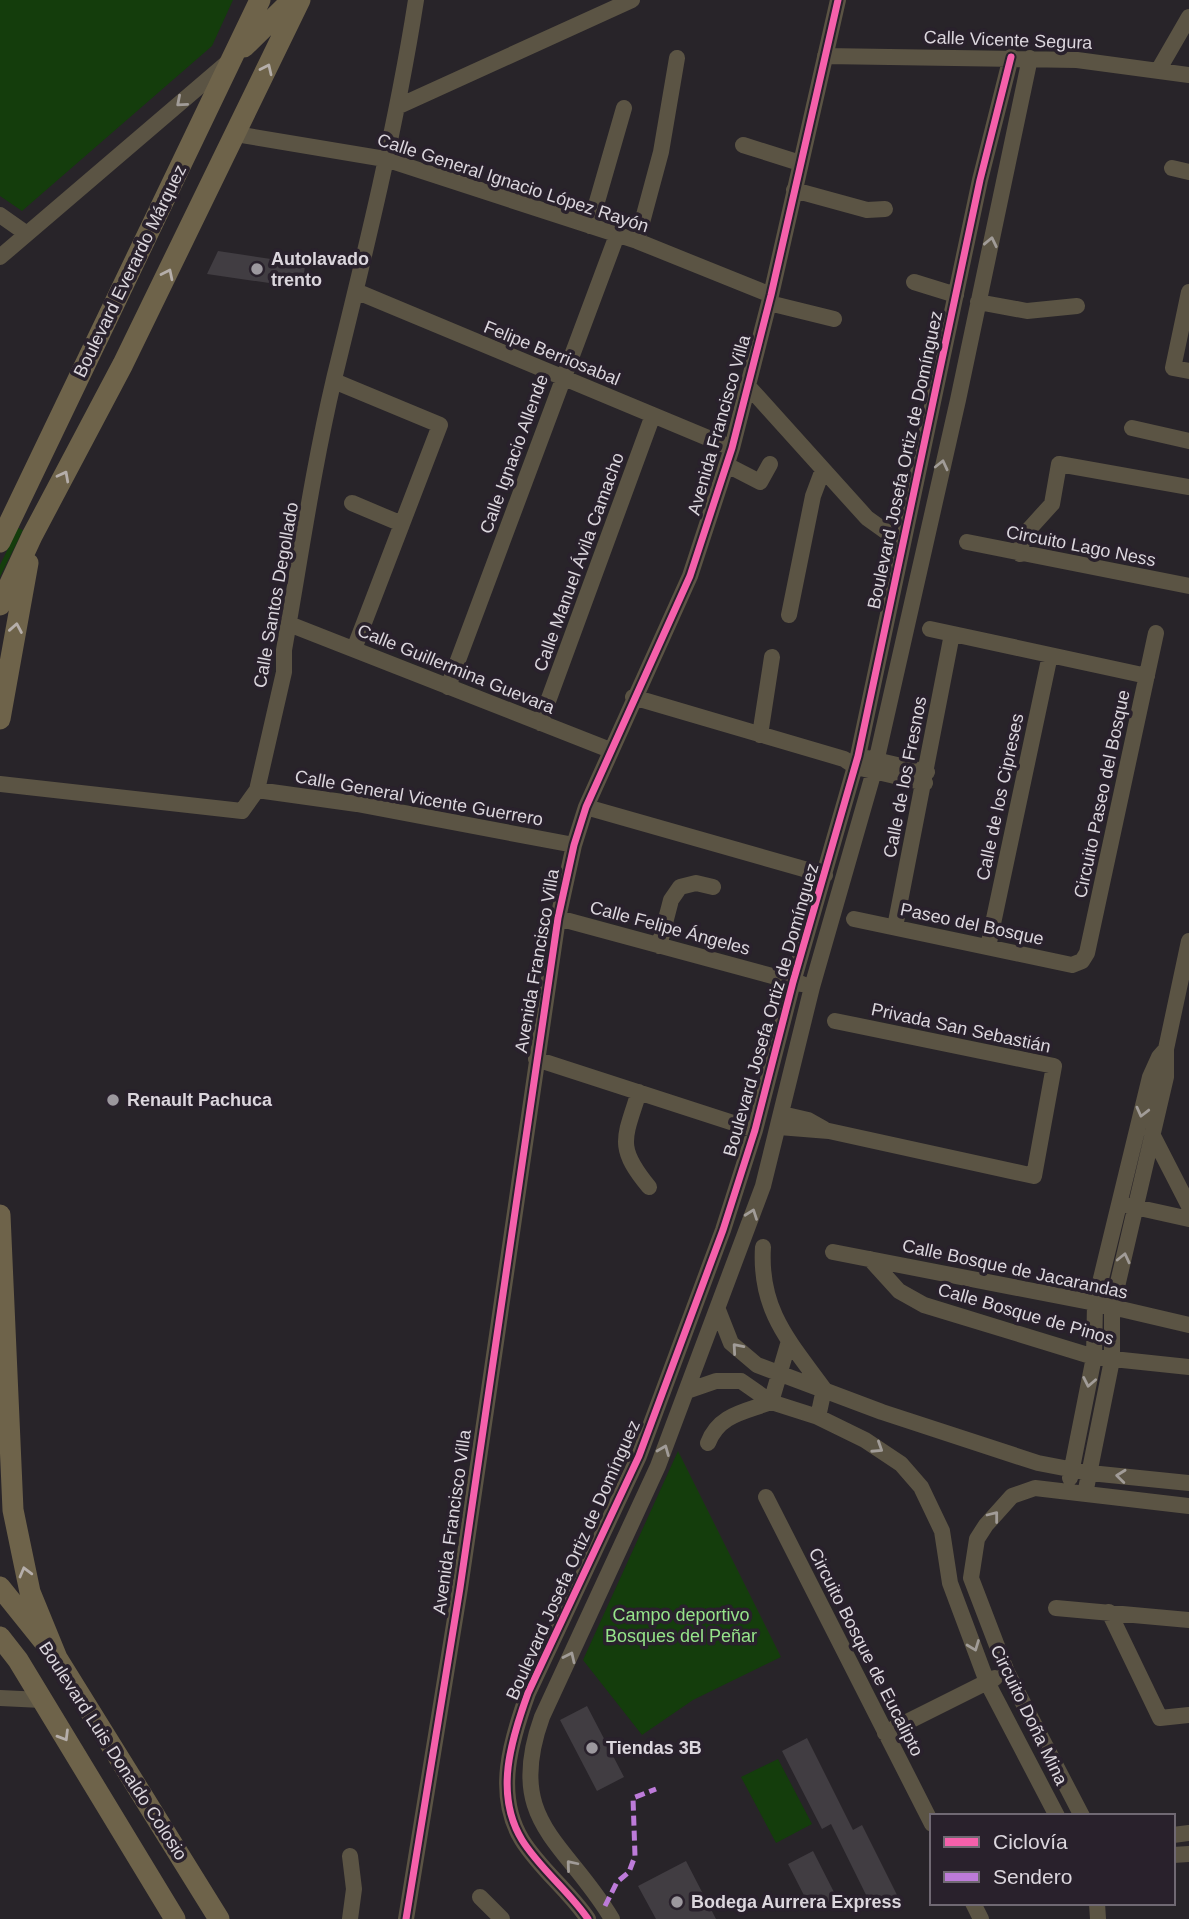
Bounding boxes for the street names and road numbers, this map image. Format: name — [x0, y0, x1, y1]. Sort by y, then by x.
street label: Calle Vicente Segura — [923, 27, 1094, 53]
street label: Calle General Ignacio López Rayón — [375, 130, 651, 236]
street label: Boulevard Everardo Márquez — [70, 161, 190, 381]
street label: Boulevard Josefa Ortiz de Domínguez — [864, 309, 946, 611]
street label: Felipe Berriosabal — [481, 317, 623, 389]
street label: Avenida Francisco Villa — [684, 332, 755, 517]
street label: Calle Ignacio Allende — [476, 372, 552, 536]
street label: Calle Manuel Ávila Camacho — [530, 450, 628, 674]
street label: Calle Santos Degollado — [250, 501, 302, 689]
street label: Circuito Lago Ness — [1004, 522, 1158, 570]
street label: Calle Guillermina Guevara — [354, 620, 559, 718]
street label: Circuito Paseo del Bosque — [1070, 688, 1134, 900]
street label: Calle de los Fresnos — [880, 695, 930, 859]
street label: Calle de los Cipreses — [973, 712, 1027, 882]
street label: Calle General Vicente Guerrero — [293, 766, 545, 830]
street label: Boulevard Josefa Ortiz de Domínguez — [719, 861, 823, 1159]
street label: Avenida Francisco Villa — [511, 866, 563, 1055]
street label: Calle Felipe Ángeles — [588, 897, 752, 959]
street label: Paseo del Bosque — [898, 899, 1046, 949]
street label: Privada San Sebastián — [869, 999, 1053, 1057]
street label: Calle Bosque de Jacarandas — [900, 1235, 1130, 1303]
street label: Calle Bosque de Pinos — [936, 1279, 1116, 1349]
street label: Boulevard Josefa Ortiz de Domínguez — [502, 1417, 644, 1703]
street label: Avenida Francisco Villa — [429, 1427, 475, 1616]
street label: Circuito Bosque de Eucalipto — [805, 1544, 927, 1760]
street label: Boulevard Luis Donaldo Colosio — [35, 1638, 191, 1864]
street label: Circuito Doña Mina — [986, 1642, 1072, 1789]

